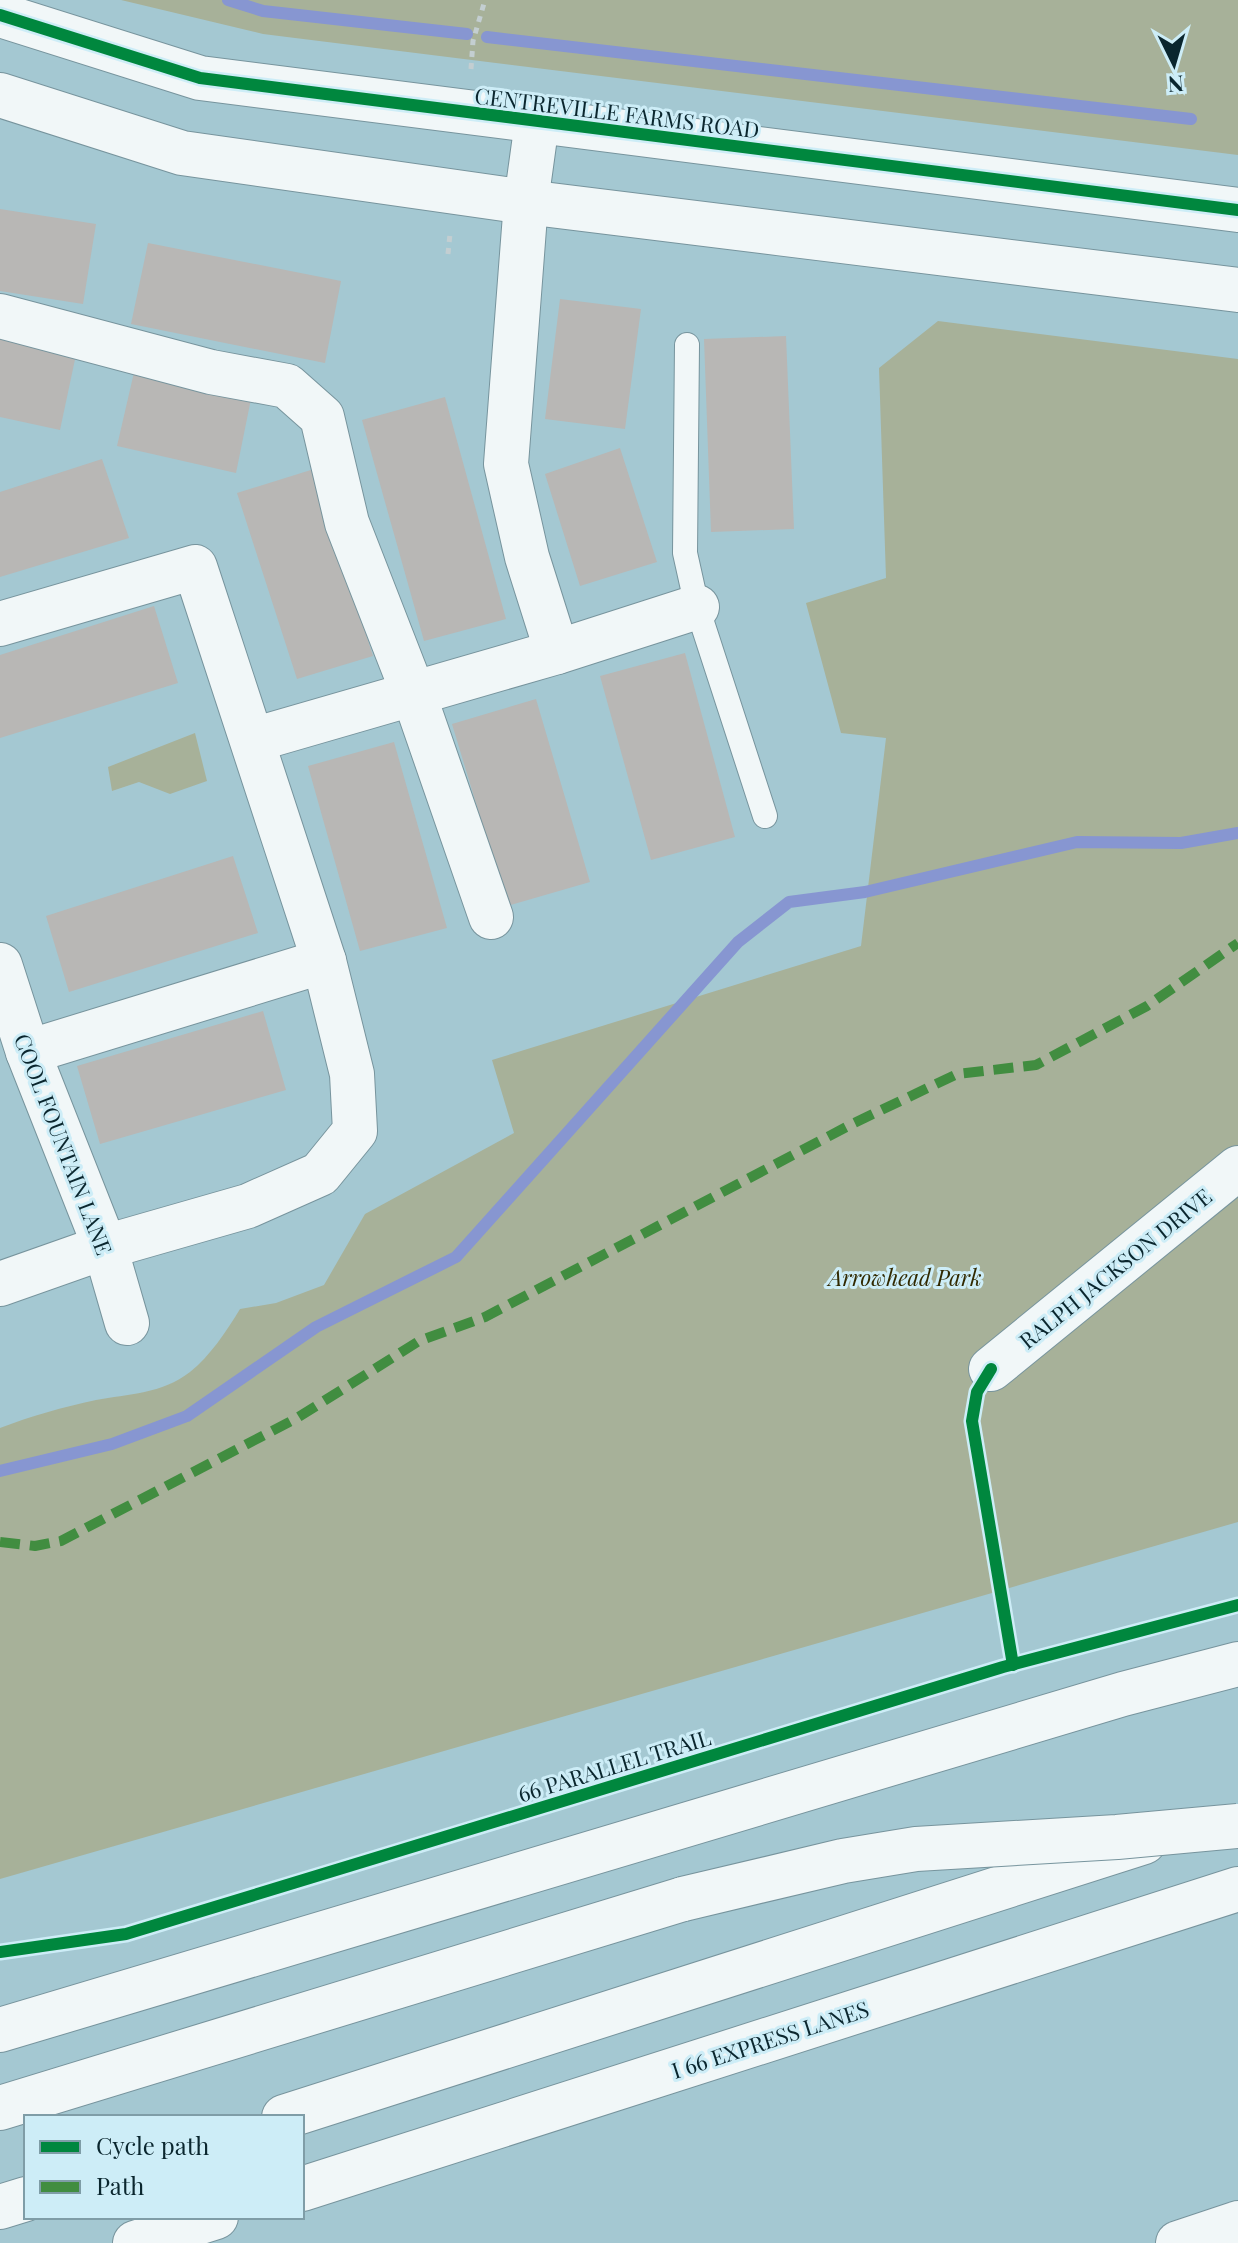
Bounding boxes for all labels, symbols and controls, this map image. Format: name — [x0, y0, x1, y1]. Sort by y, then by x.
north arrow — [1134, 24, 1214, 104]
text: N — [1166, 69, 1185, 101]
street label: CENTREVILLE FARMS ROAD — [473, 80, 761, 144]
street label: COOL FOUNTAIN LANE — [8, 1029, 120, 1259]
street label: RALPH JACKSON DRIVE — [1013, 1181, 1217, 1355]
park label: Arrowhead Park — [826, 1262, 982, 1292]
street label: 66 PARALLEL TRAIL — [514, 1721, 714, 1809]
street label: I 66 EXPRESS LANES — [668, 1993, 872, 2085]
legend — [24, 2115, 304, 2219]
text: Cycle path — [96, 2129, 209, 2161]
text: Path — [96, 2169, 144, 2201]

